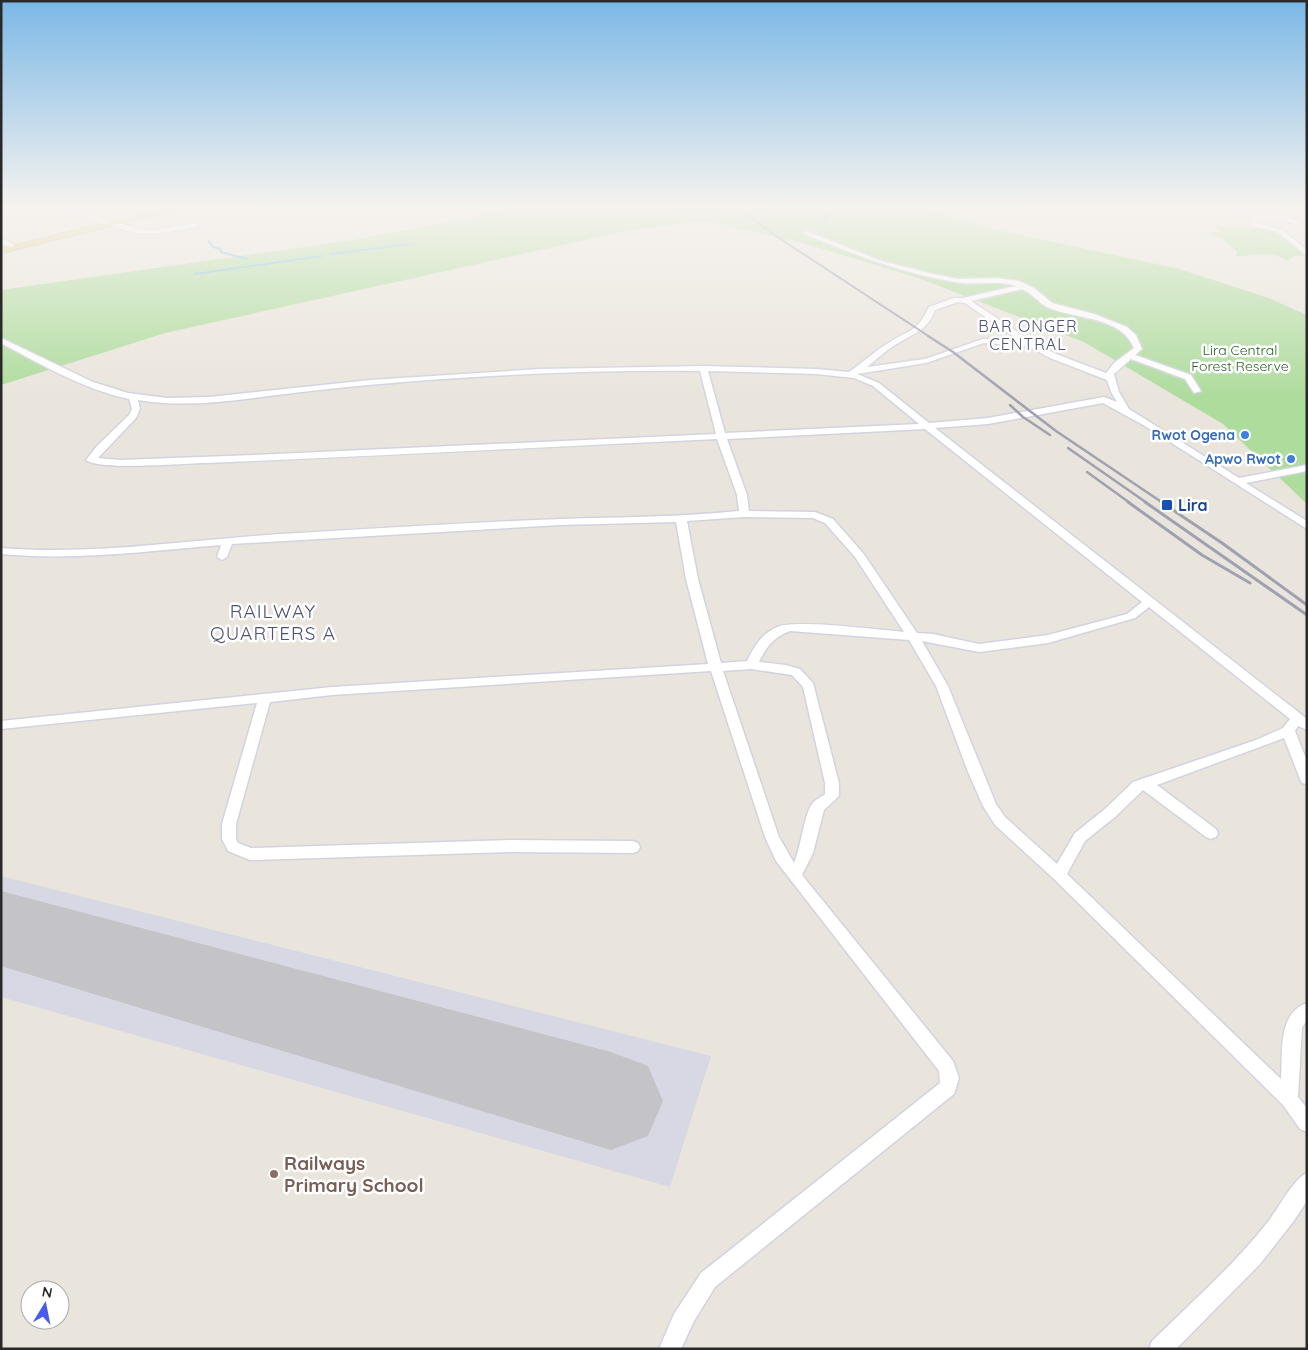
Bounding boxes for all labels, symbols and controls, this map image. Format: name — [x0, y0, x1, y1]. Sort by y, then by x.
district label: BAR ONGER CENTRAL — [978, 316, 1078, 354]
park label: Lira Central Forest Reserve — [1191, 341, 1289, 375]
place label: Rwot Ogena — [1152, 426, 1235, 444]
marker: Rwot Ogena — [1239, 429, 1251, 441]
place label: Apwo Rwot — [1205, 450, 1281, 468]
marker: Apwo Rwot — [1285, 453, 1297, 465]
place label: Lira — [1178, 495, 1208, 515]
marker: Lira — [1160, 498, 1174, 512]
district label: RAILWAY QUARTERS A — [210, 599, 336, 645]
place label: Railways Primary School — [284, 1151, 424, 1197]
marker: Railways Primary School — [268, 1168, 280, 1180]
north arrow — [20, 1280, 70, 1330]
text: N — [41, 1282, 54, 1302]

